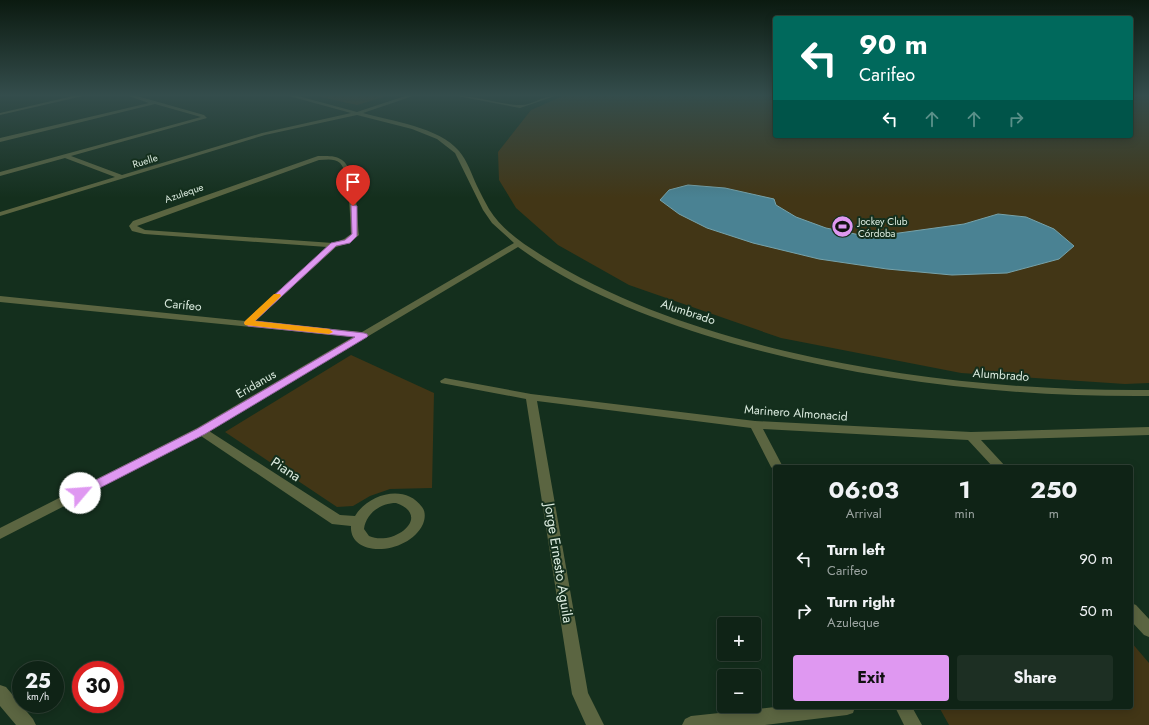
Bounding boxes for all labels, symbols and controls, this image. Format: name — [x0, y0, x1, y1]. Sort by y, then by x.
text: 90 m — [859, 24, 928, 65]
icon: left — [793, 32, 845, 84]
text: Carifeo — [859, 62, 915, 88]
icon: left — [879, 108, 901, 130]
icon: ahead — [921, 108, 943, 130]
icon: ahead — [963, 108, 985, 130]
icon: right — [1005, 108, 1027, 130]
street label: Ruelle — [130, 150, 160, 172]
pin — [336, 165, 370, 206]
icon: arrive — [342, 171, 364, 193]
street label: Azuleque — [162, 179, 206, 207]
sports icon: Jockey Club Córdoba — [830, 214, 856, 240]
place label: Jockey Club Córdoba — [856, 214, 908, 241]
street label: Carifeo — [164, 294, 203, 316]
street label: Alumbrado — [658, 295, 718, 329]
street label: Alumbrado — [972, 364, 1030, 386]
street label: Eridanus — [232, 365, 280, 403]
street label: Marinero Almonacid — [744, 400, 848, 426]
street label: Piana — [267, 452, 305, 486]
position arrow — [59, 472, 101, 514]
text: 06:03 — [829, 472, 899, 507]
text: 1 — [959, 472, 971, 507]
text: 250 — [1030, 472, 1077, 507]
street label: Jorge Ernesto Aguila — [539, 500, 578, 624]
text: Arrival — [846, 504, 882, 523]
text: min — [954, 504, 975, 523]
text: m — [1049, 504, 1059, 523]
text: Turn left — [827, 539, 885, 561]
icon: left — [793, 548, 815, 570]
text: 90 m — [1079, 548, 1113, 570]
text: Carifeo — [827, 561, 868, 580]
text: Turn right — [827, 591, 895, 613]
icon: right — [793, 600, 815, 622]
text: 50 m — [1079, 600, 1113, 622]
text: Azuleque — [827, 613, 880, 632]
map controls — [717, 617, 761, 713]
button: + — [717, 617, 761, 661]
button: Exit — [793, 655, 949, 701]
button: Share — [957, 655, 1113, 701]
speed limit sign: 30 — [72, 661, 124, 713]
text: 25 — [25, 667, 51, 696]
button: − — [717, 669, 761, 713]
text: km/h — [27, 689, 49, 704]

